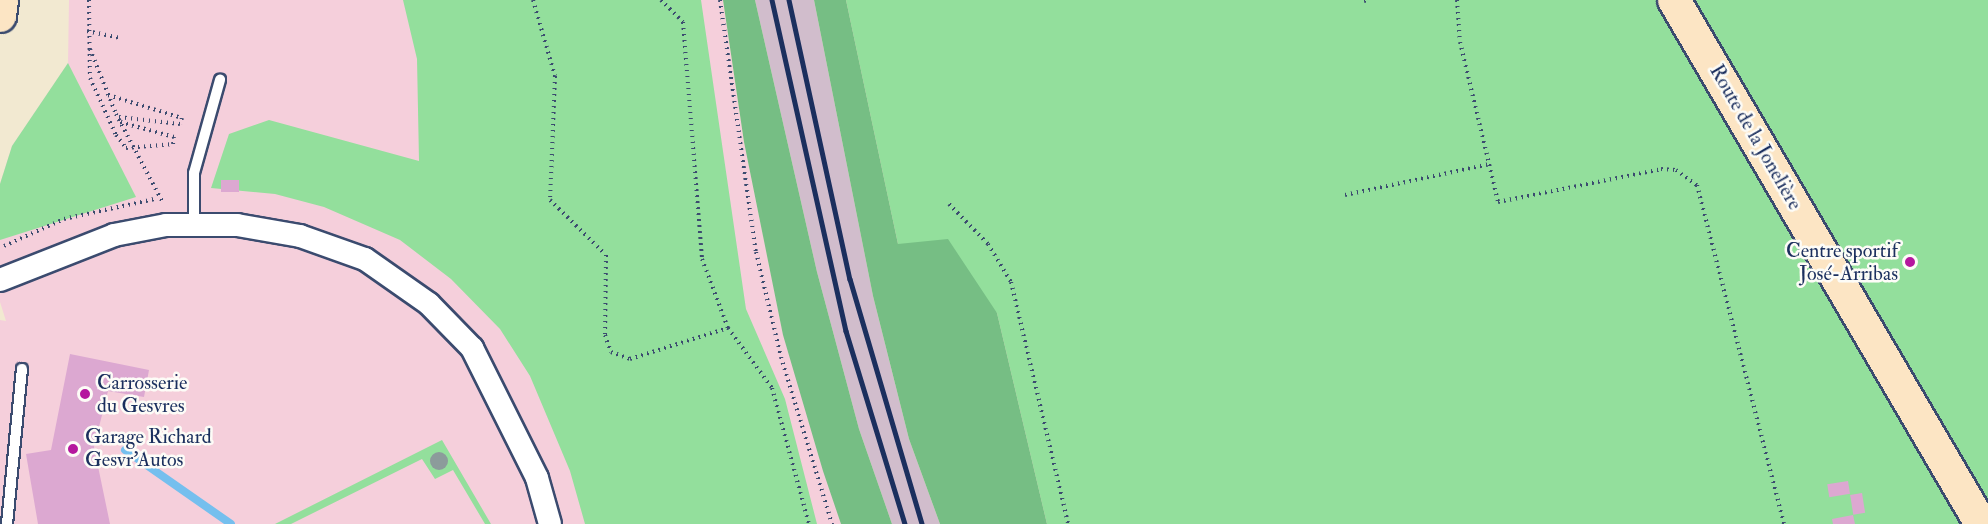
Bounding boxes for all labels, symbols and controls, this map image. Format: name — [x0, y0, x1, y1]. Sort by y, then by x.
street label: Route de la Jonelière — [1705, 60, 1807, 214]
place label: Centre sportif José-Arribas — [1786, 238, 1898, 285]
marker: Centre sportif José-Arribas — [1903, 255, 1917, 269]
place label: Carrosserie du Gesvres — [97, 371, 187, 418]
marker: Carrosserie du Gesvres — [78, 387, 92, 401]
place label: Garage Richard Gesvr'Autos — [85, 425, 212, 472]
marker: Garage Richard Gesvr'Autos — [66, 442, 80, 456]

